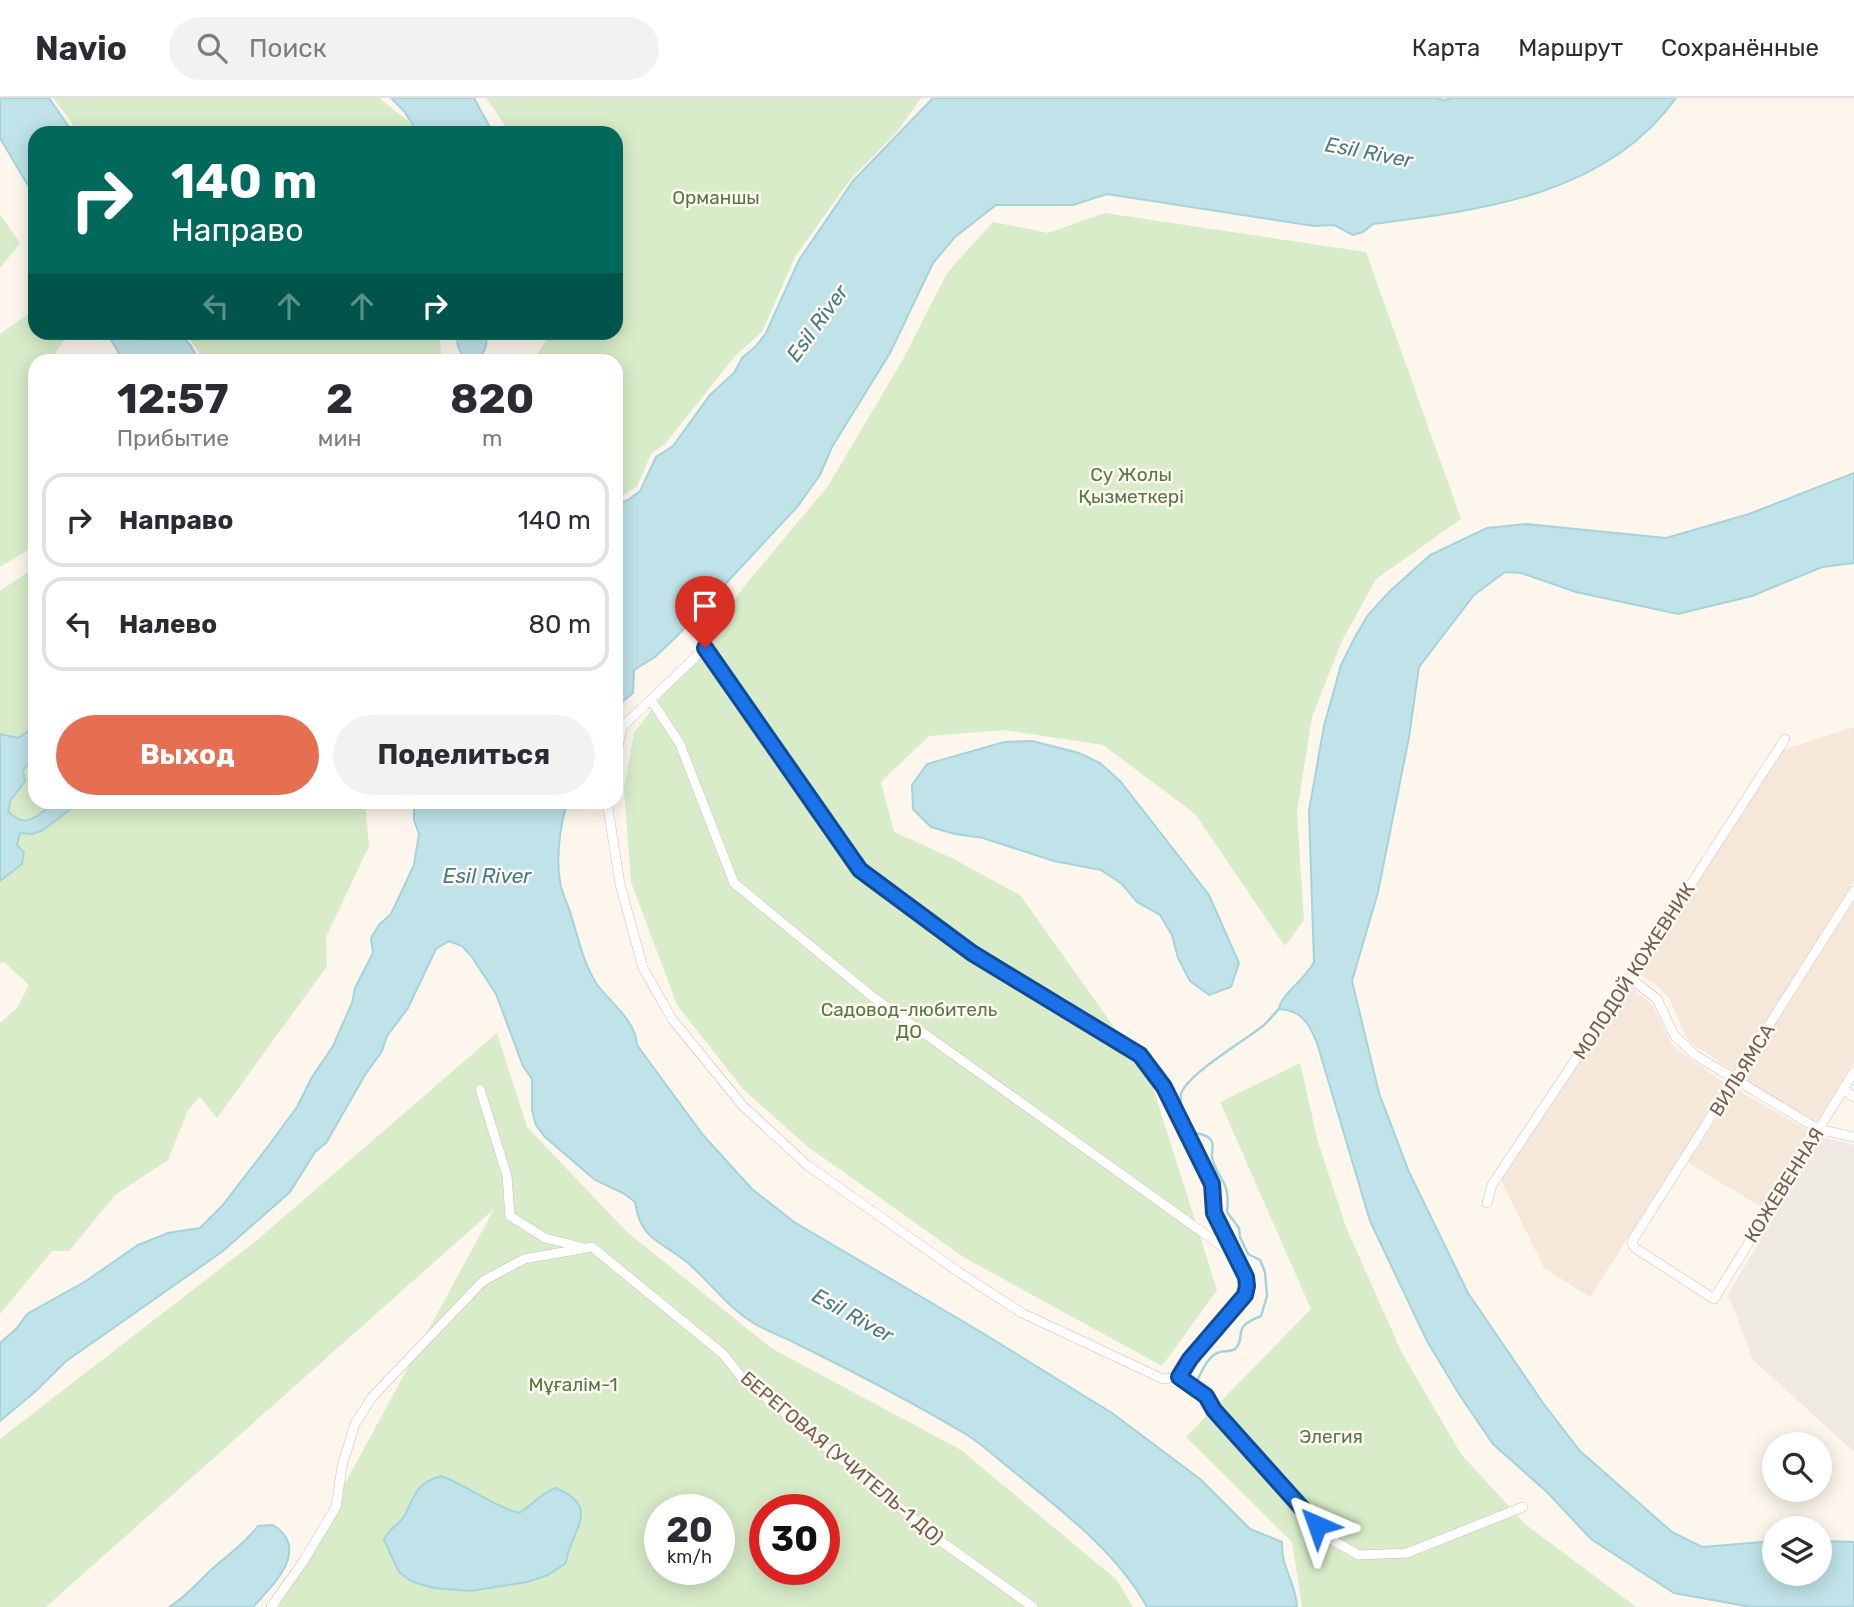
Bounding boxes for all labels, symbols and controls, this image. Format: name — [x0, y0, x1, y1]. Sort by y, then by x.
search box — [169, 17, 659, 80]
text: Navio — [35, 29, 127, 68]
icon: search — [193, 29, 231, 67]
text: Поиск — [249, 33, 327, 64]
text: Карта — [1412, 34, 1480, 62]
text: Маршрут — [1518, 34, 1623, 62]
text: Сохранённые — [1661, 34, 1819, 62]
water label: Esil River — [1323, 131, 1416, 173]
text: 140 m — [171, 152, 317, 210]
icon: right — [56, 154, 147, 245]
park label: Орманшы — [672, 186, 760, 209]
text: Направо — [171, 211, 304, 249]
water label: Esil River — [781, 279, 854, 366]
icon: left — [197, 287, 235, 325]
icon: ahead — [270, 287, 308, 325]
icon: ahead — [343, 287, 381, 325]
icon: right — [416, 287, 454, 325]
text: 12:57 — [117, 374, 229, 424]
text: 2 — [326, 374, 353, 424]
text: 820 — [450, 374, 534, 424]
text: Прибытие — [117, 424, 229, 452]
text: мин — [318, 424, 361, 452]
text: m — [482, 424, 502, 452]
park label: Су Жолы Қызметкері — [1078, 463, 1184, 508]
icon: right — [60, 501, 98, 539]
text: Направо — [119, 505, 233, 536]
text: 140 m — [518, 505, 591, 536]
pin — [675, 576, 735, 648]
icon: arrive — [686, 587, 724, 625]
icon: left — [60, 605, 98, 643]
text: Налево — [119, 609, 217, 640]
text: 80 m — [528, 609, 591, 640]
button: Выход — [56, 715, 319, 795]
button: Поделиться — [333, 715, 595, 795]
water label: Esil River — [443, 863, 532, 888]
street label: МОЛОДОЙ КОЖЕВНИК — [1568, 878, 1700, 1064]
park label: Садовод-любитель ДО — [821, 998, 998, 1043]
street label: ВИЛЬЯМСА — [1705, 1019, 1780, 1120]
street label: КОЖЕВЕННАЯ — [1739, 1123, 1829, 1247]
water label: Esil River — [808, 1283, 899, 1348]
street label: БЕРЕГОВАЯ (УЧИТЕЛЬ-1 ДО) — [736, 1366, 948, 1550]
park label: Мұғалім-1 — [528, 1373, 618, 1396]
park label: Элегия — [1299, 1425, 1363, 1448]
map controls — [1762, 1432, 1832, 1586]
button: search — [1762, 1432, 1832, 1502]
position arrow — [1280, 1488, 1354, 1562]
speed limit sign: 30 — [749, 1494, 840, 1585]
text: 20 — [666, 1509, 713, 1551]
button: layers — [1762, 1516, 1832, 1586]
text: km/h — [667, 1546, 712, 1568]

